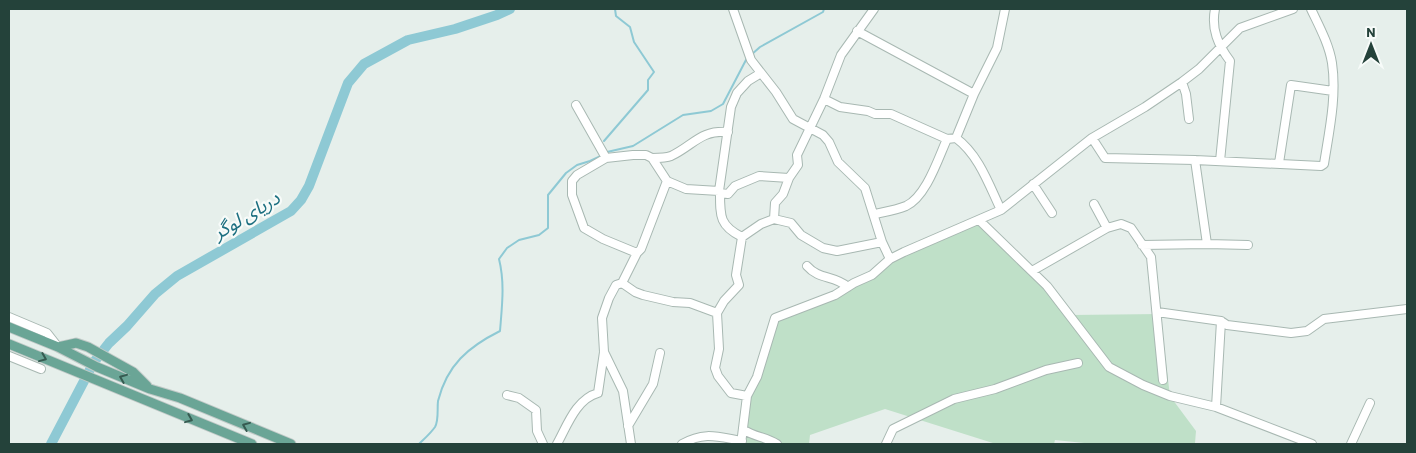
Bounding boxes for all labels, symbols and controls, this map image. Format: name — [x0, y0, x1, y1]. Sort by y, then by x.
north arrow — [1346, 20, 1396, 70]
text: N — [1366, 23, 1376, 40]
water label: دریای لوگر — [206, 185, 285, 245]
one-way arrow — [38, 352, 46, 362]
one-way arrow — [120, 374, 128, 384]
one-way arrow — [185, 413, 193, 423]
one-way arrow — [242, 421, 251, 432]

